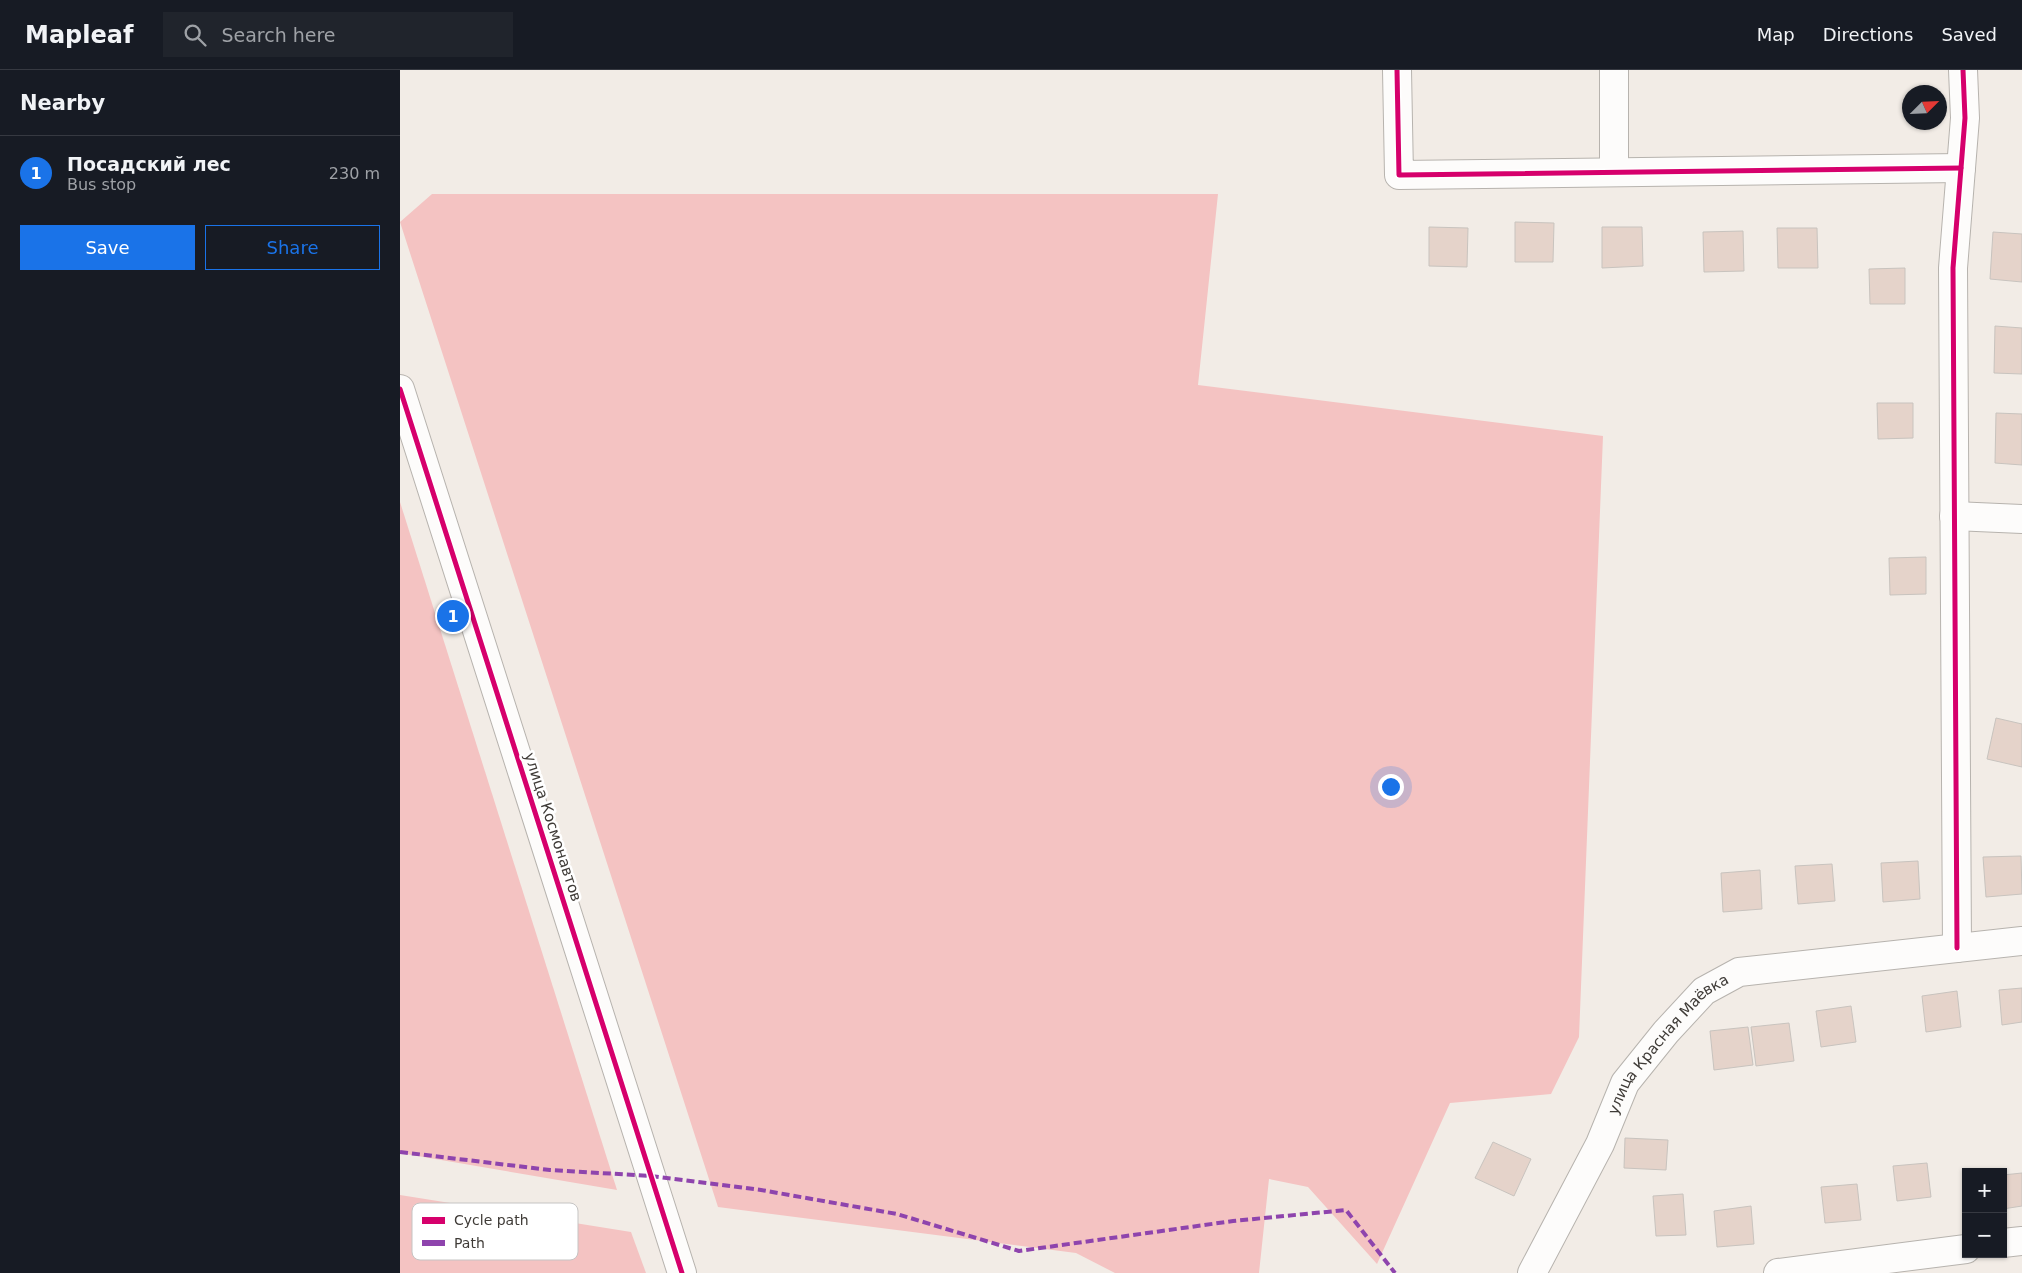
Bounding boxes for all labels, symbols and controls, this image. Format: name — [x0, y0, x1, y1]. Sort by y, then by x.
search box — [163, 12, 513, 57]
text: Mapleaf — [25, 21, 133, 49]
icon: search — [181, 21, 209, 49]
text: Search here — [221, 24, 336, 46]
text: Map — [1757, 24, 1795, 45]
text: Directions — [1823, 24, 1913, 45]
text: Saved — [1941, 24, 1997, 45]
north arrow — [1902, 85, 1947, 130]
text: Nearby — [20, 91, 105, 115]
text: Посадский лес — [67, 153, 231, 175]
text: 1 — [30, 164, 42, 183]
text: 230 m — [329, 164, 380, 183]
text: Bus stop — [67, 175, 136, 194]
button: Save — [20, 225, 195, 270]
button: Share — [205, 225, 380, 270]
pin: 1 — [437, 597, 469, 635]
street label: улица Космонавтов — [520, 750, 586, 904]
your location — [1378, 774, 1404, 800]
street label: улица Красная Маёвка — [1604, 970, 1732, 1117]
map controls — [1962, 1168, 2007, 1258]
button: + — [1962, 1168, 2007, 1213]
legend — [412, 1203, 578, 1260]
text: Cycle path — [454, 1212, 529, 1228]
button: − — [1962, 1213, 2007, 1258]
text: Path — [454, 1235, 485, 1251]

